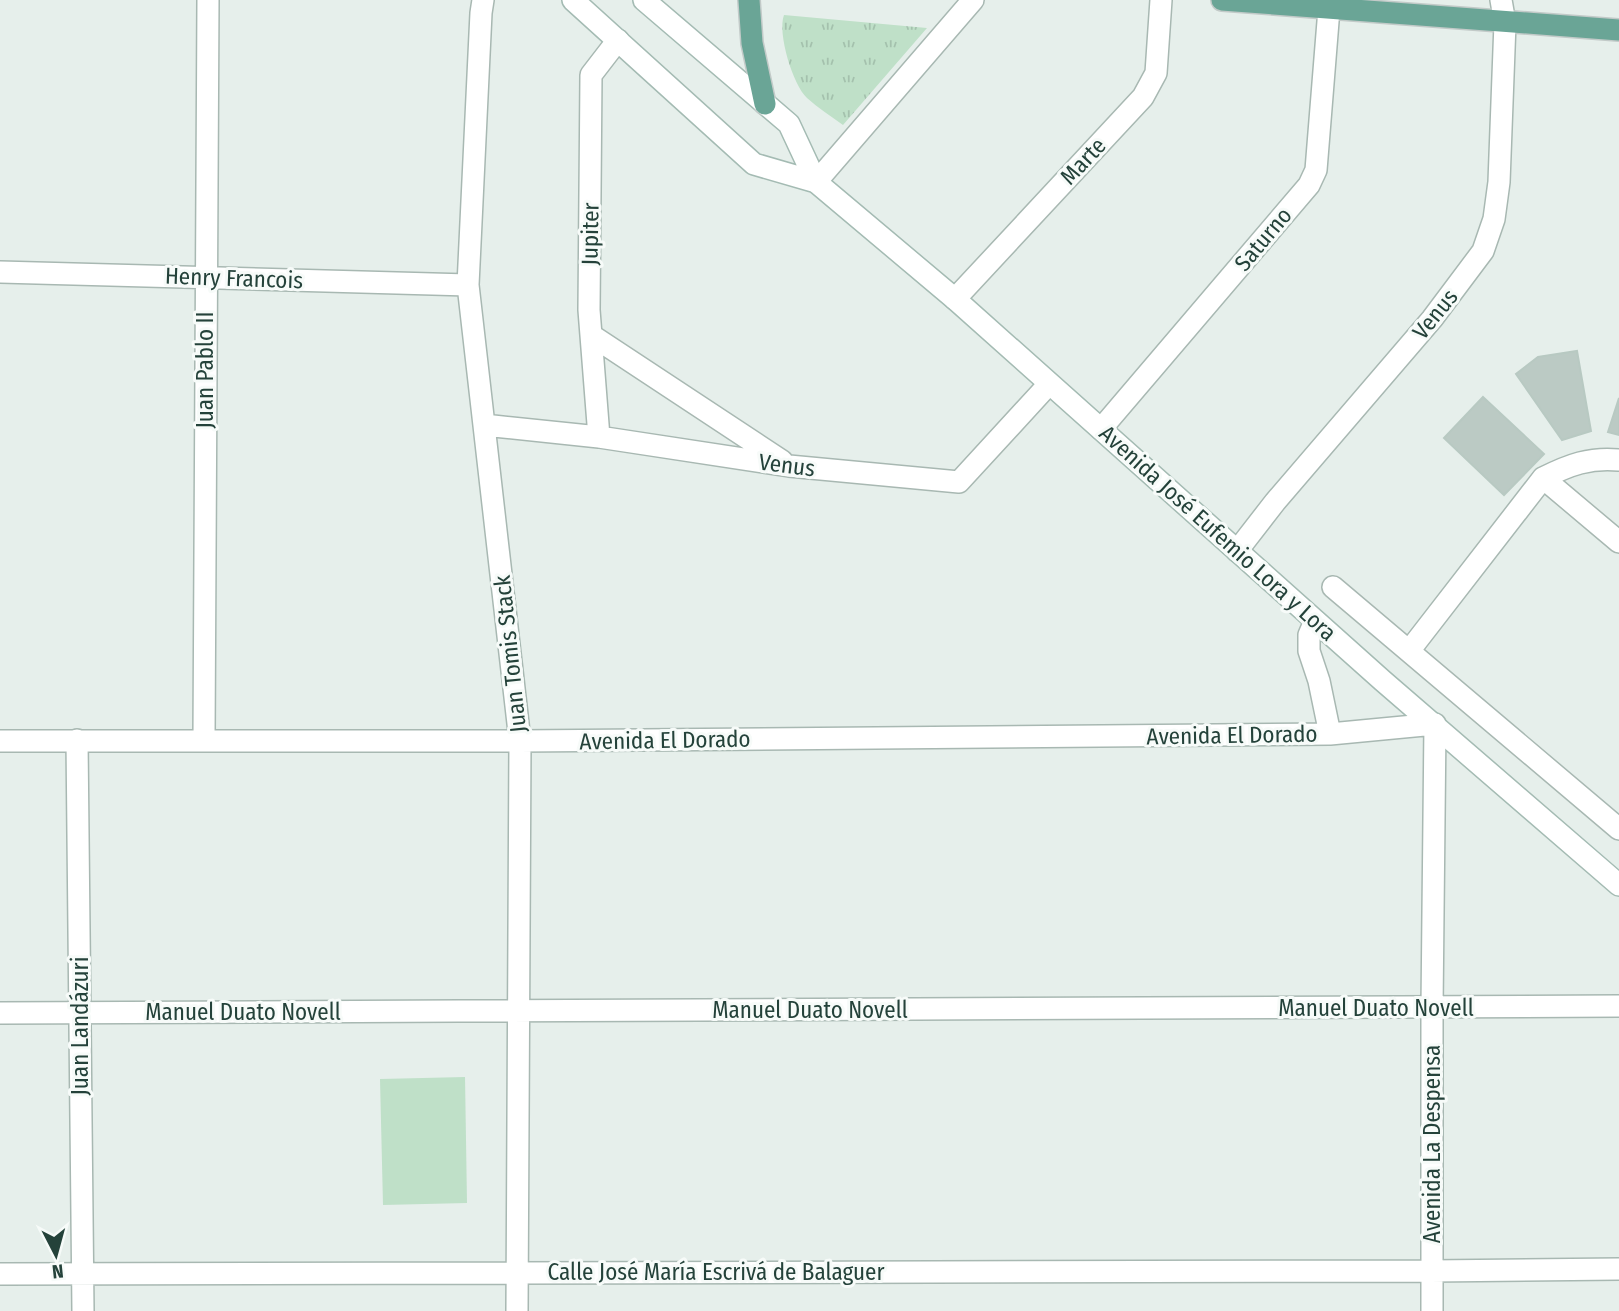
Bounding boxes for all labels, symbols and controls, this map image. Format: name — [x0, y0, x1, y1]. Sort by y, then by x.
street label: Marte — [1054, 132, 1112, 190]
street label: Saturno — [1228, 201, 1298, 277]
street label: Jupiter — [575, 202, 605, 266]
street label: Henry Francois — [164, 262, 304, 294]
street label: Venus — [1406, 283, 1464, 345]
street label: Juan Pablo II — [191, 312, 219, 428]
street label: Avenida José Eufemio Lora y Lora — [1094, 419, 1342, 647]
street label: Venus — [757, 448, 817, 482]
street label: Juan Tomis Stack — [488, 574, 532, 734]
street label: Avenida El Dorado — [1146, 720, 1318, 750]
street label: Avenida El Dorado — [579, 725, 751, 755]
street label: Juan Landázuri — [66, 957, 94, 1095]
street label: Manuel Duato Novell — [1278, 994, 1474, 1022]
street label: Manuel Duato Novell — [712, 996, 908, 1024]
street label: Manuel Duato Novell — [145, 998, 341, 1026]
street label: Avenida La Despensa — [1418, 1045, 1446, 1243]
north arrow — [21, 1220, 91, 1290]
street label: Calle José María Escrivá de Balaguer — [548, 1258, 884, 1286]
text: N — [51, 1259, 65, 1283]

